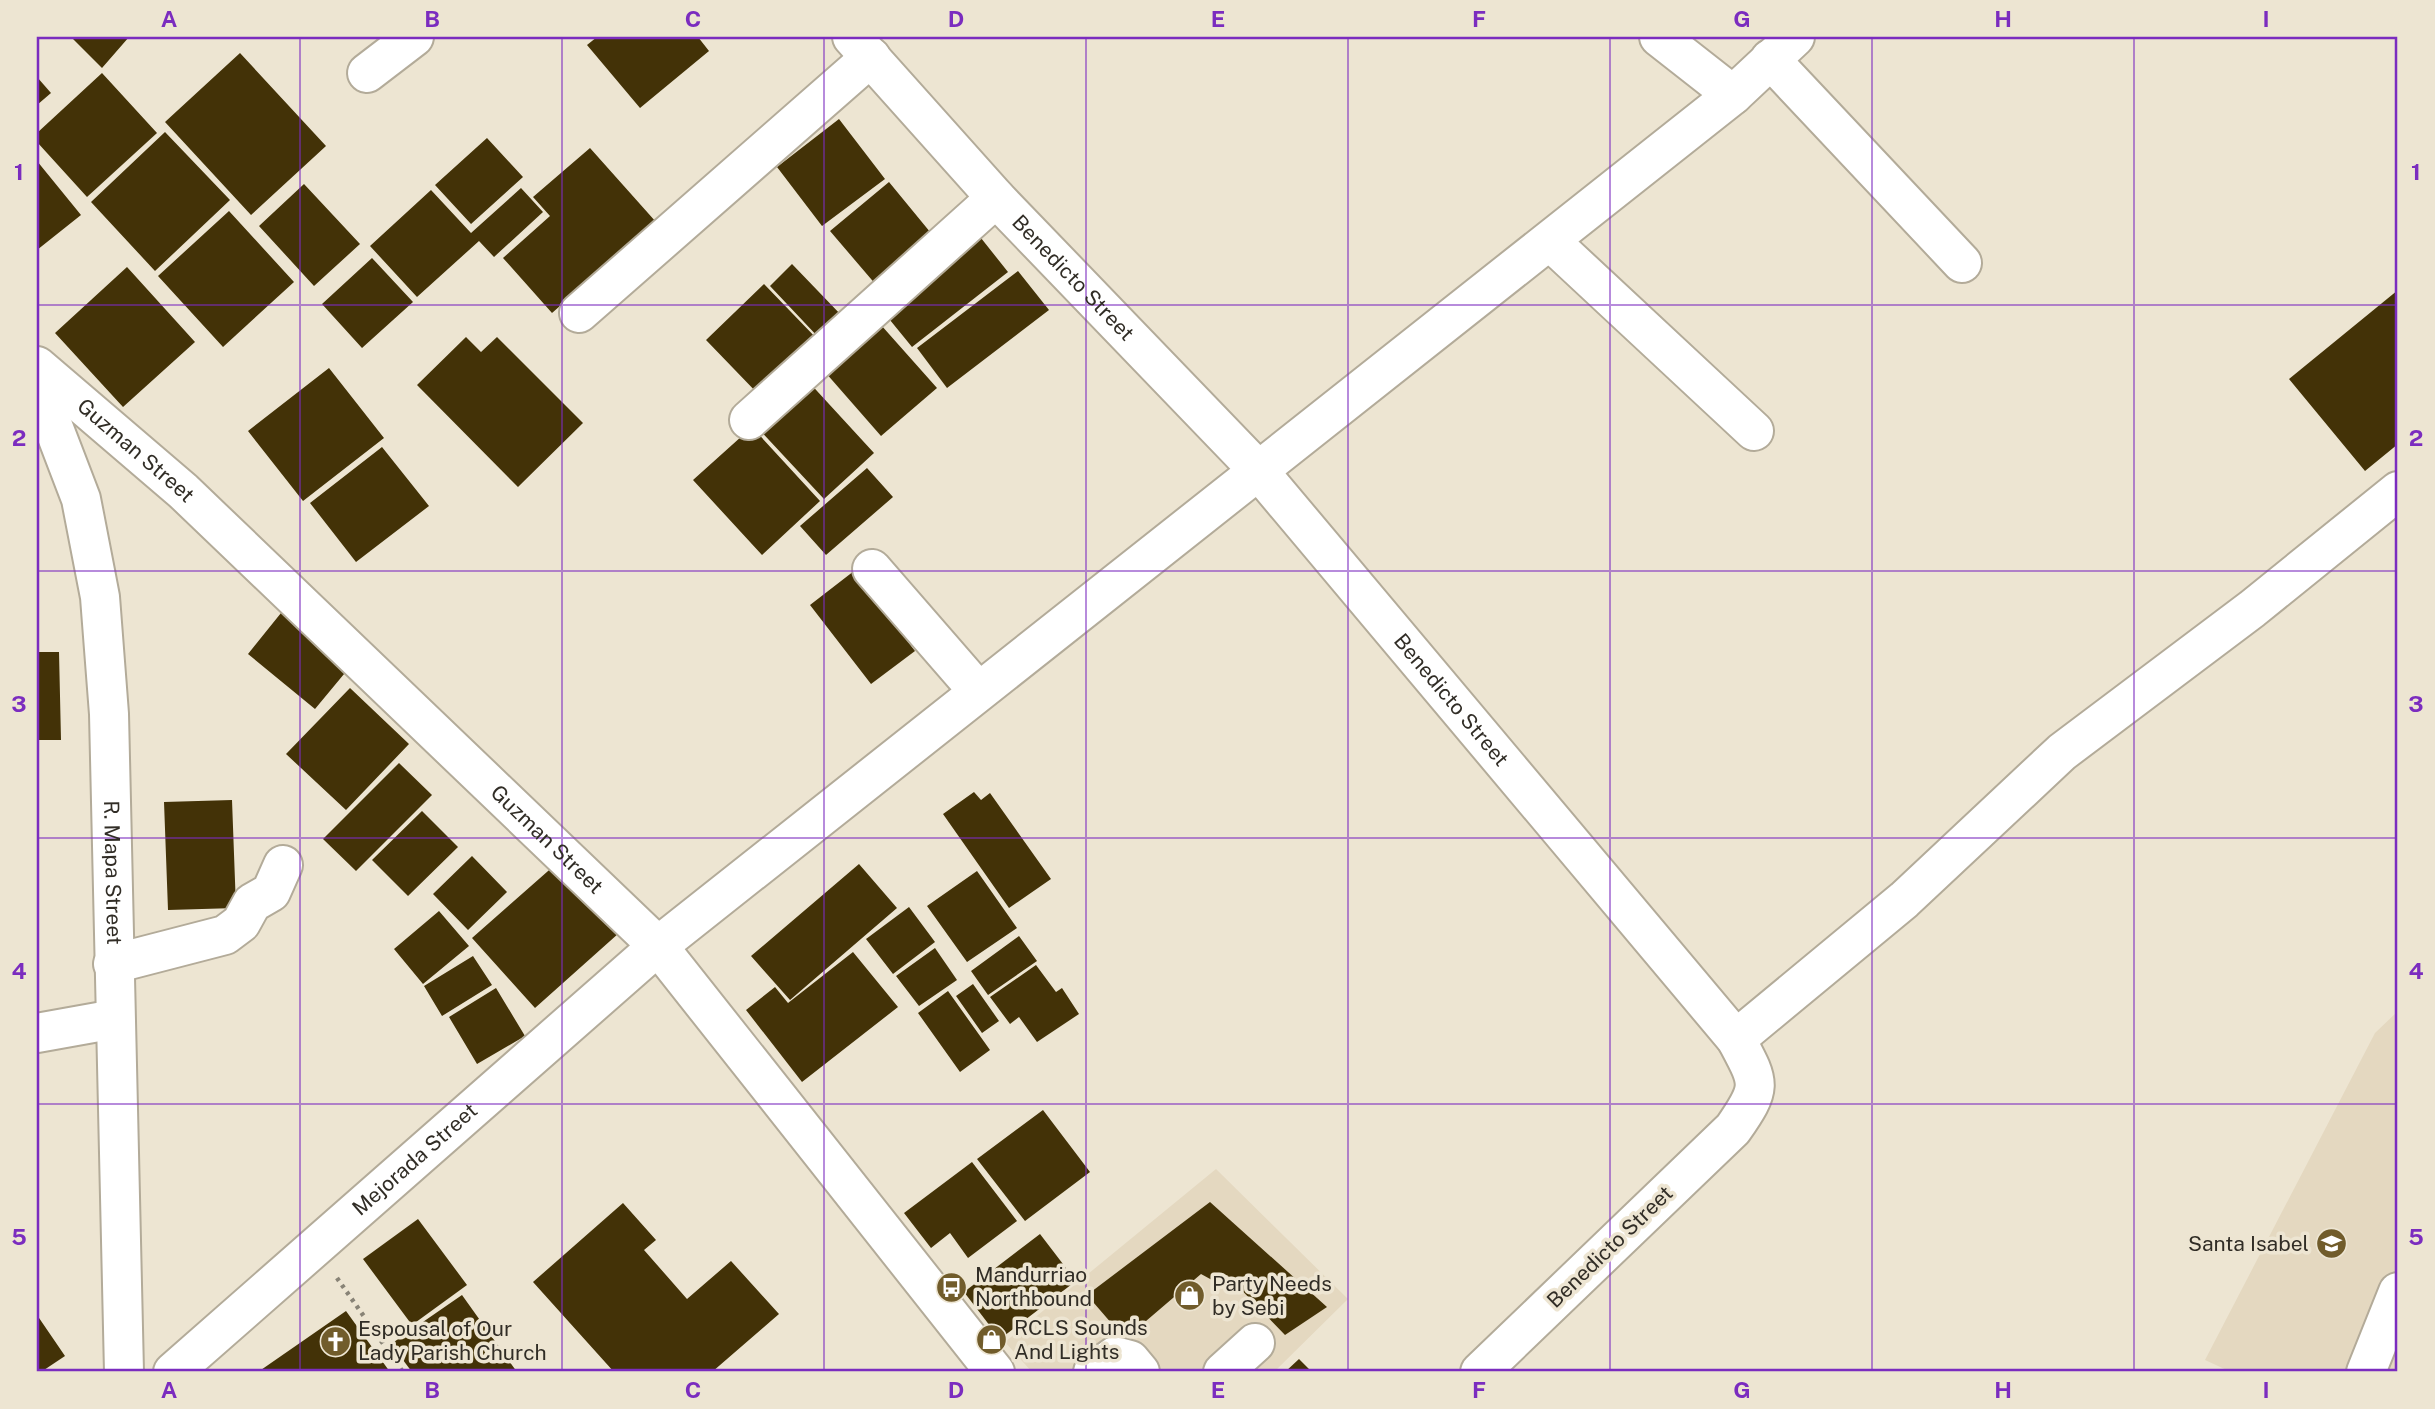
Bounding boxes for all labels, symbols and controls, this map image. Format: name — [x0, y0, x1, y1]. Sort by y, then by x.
text: A — [161, 5, 178, 32]
text: B — [424, 5, 440, 32]
text: C — [685, 5, 701, 32]
text: D — [948, 5, 964, 32]
text: E — [1211, 5, 1225, 32]
text: F — [1472, 5, 1486, 32]
text: G — [1733, 5, 1751, 32]
text: H — [1994, 5, 2012, 32]
text: I — [2262, 5, 2270, 32]
text: 1 — [14, 158, 24, 185]
text: 1 — [2411, 158, 2421, 185]
street label: Benedicto Street — [1007, 209, 1140, 346]
street label: Guzman Street — [72, 393, 200, 507]
text: 2 — [12, 424, 26, 451]
text: 2 — [2409, 424, 2423, 451]
street label: Benedicto Street — [1389, 628, 1514, 771]
text: 3 — [11, 690, 27, 717]
text: 3 — [2408, 690, 2424, 717]
street label: Guzman Street — [486, 780, 609, 899]
street label: R. Mapa Street — [99, 800, 127, 945]
text: 4 — [11, 957, 27, 984]
text: 4 — [2408, 957, 2424, 984]
street label: Mejorada Street — [347, 1098, 482, 1221]
street label: Benedicto Street — [1542, 1180, 1678, 1313]
text: 5 — [11, 1223, 27, 1250]
text: 5 — [2408, 1223, 2424, 1250]
school or university icon: Santa Isabel — [2315, 1227, 2349, 1261]
place label: Santa Isabel — [2188, 1231, 2309, 1256]
place label: Mandurriao Northbound — [975, 1262, 1092, 1311]
bus stop icon: Mandurriao Northbound — [935, 1270, 969, 1304]
place label: Party Needs by Sebi — [1212, 1271, 1332, 1320]
shop icon: Party Needs by Sebi — [1172, 1279, 1206, 1313]
place label: RCLS Sounds And Lights — [1014, 1315, 1148, 1364]
place label: Espousal of Our Lady Parish Church — [358, 1316, 547, 1365]
shop icon: RCLS Sounds And Lights — [974, 1323, 1008, 1357]
church icon: Espousal of Our Lady Parish Church — [318, 1324, 352, 1358]
text: A — [161, 1376, 178, 1403]
text: B — [424, 1376, 440, 1403]
text: C — [685, 1376, 701, 1403]
text: D — [948, 1376, 964, 1403]
text: E — [1211, 1376, 1225, 1403]
text: F — [1472, 1376, 1486, 1403]
text: G — [1733, 1376, 1751, 1403]
text: H — [1994, 1376, 2012, 1403]
text: I — [2262, 1376, 2270, 1403]

